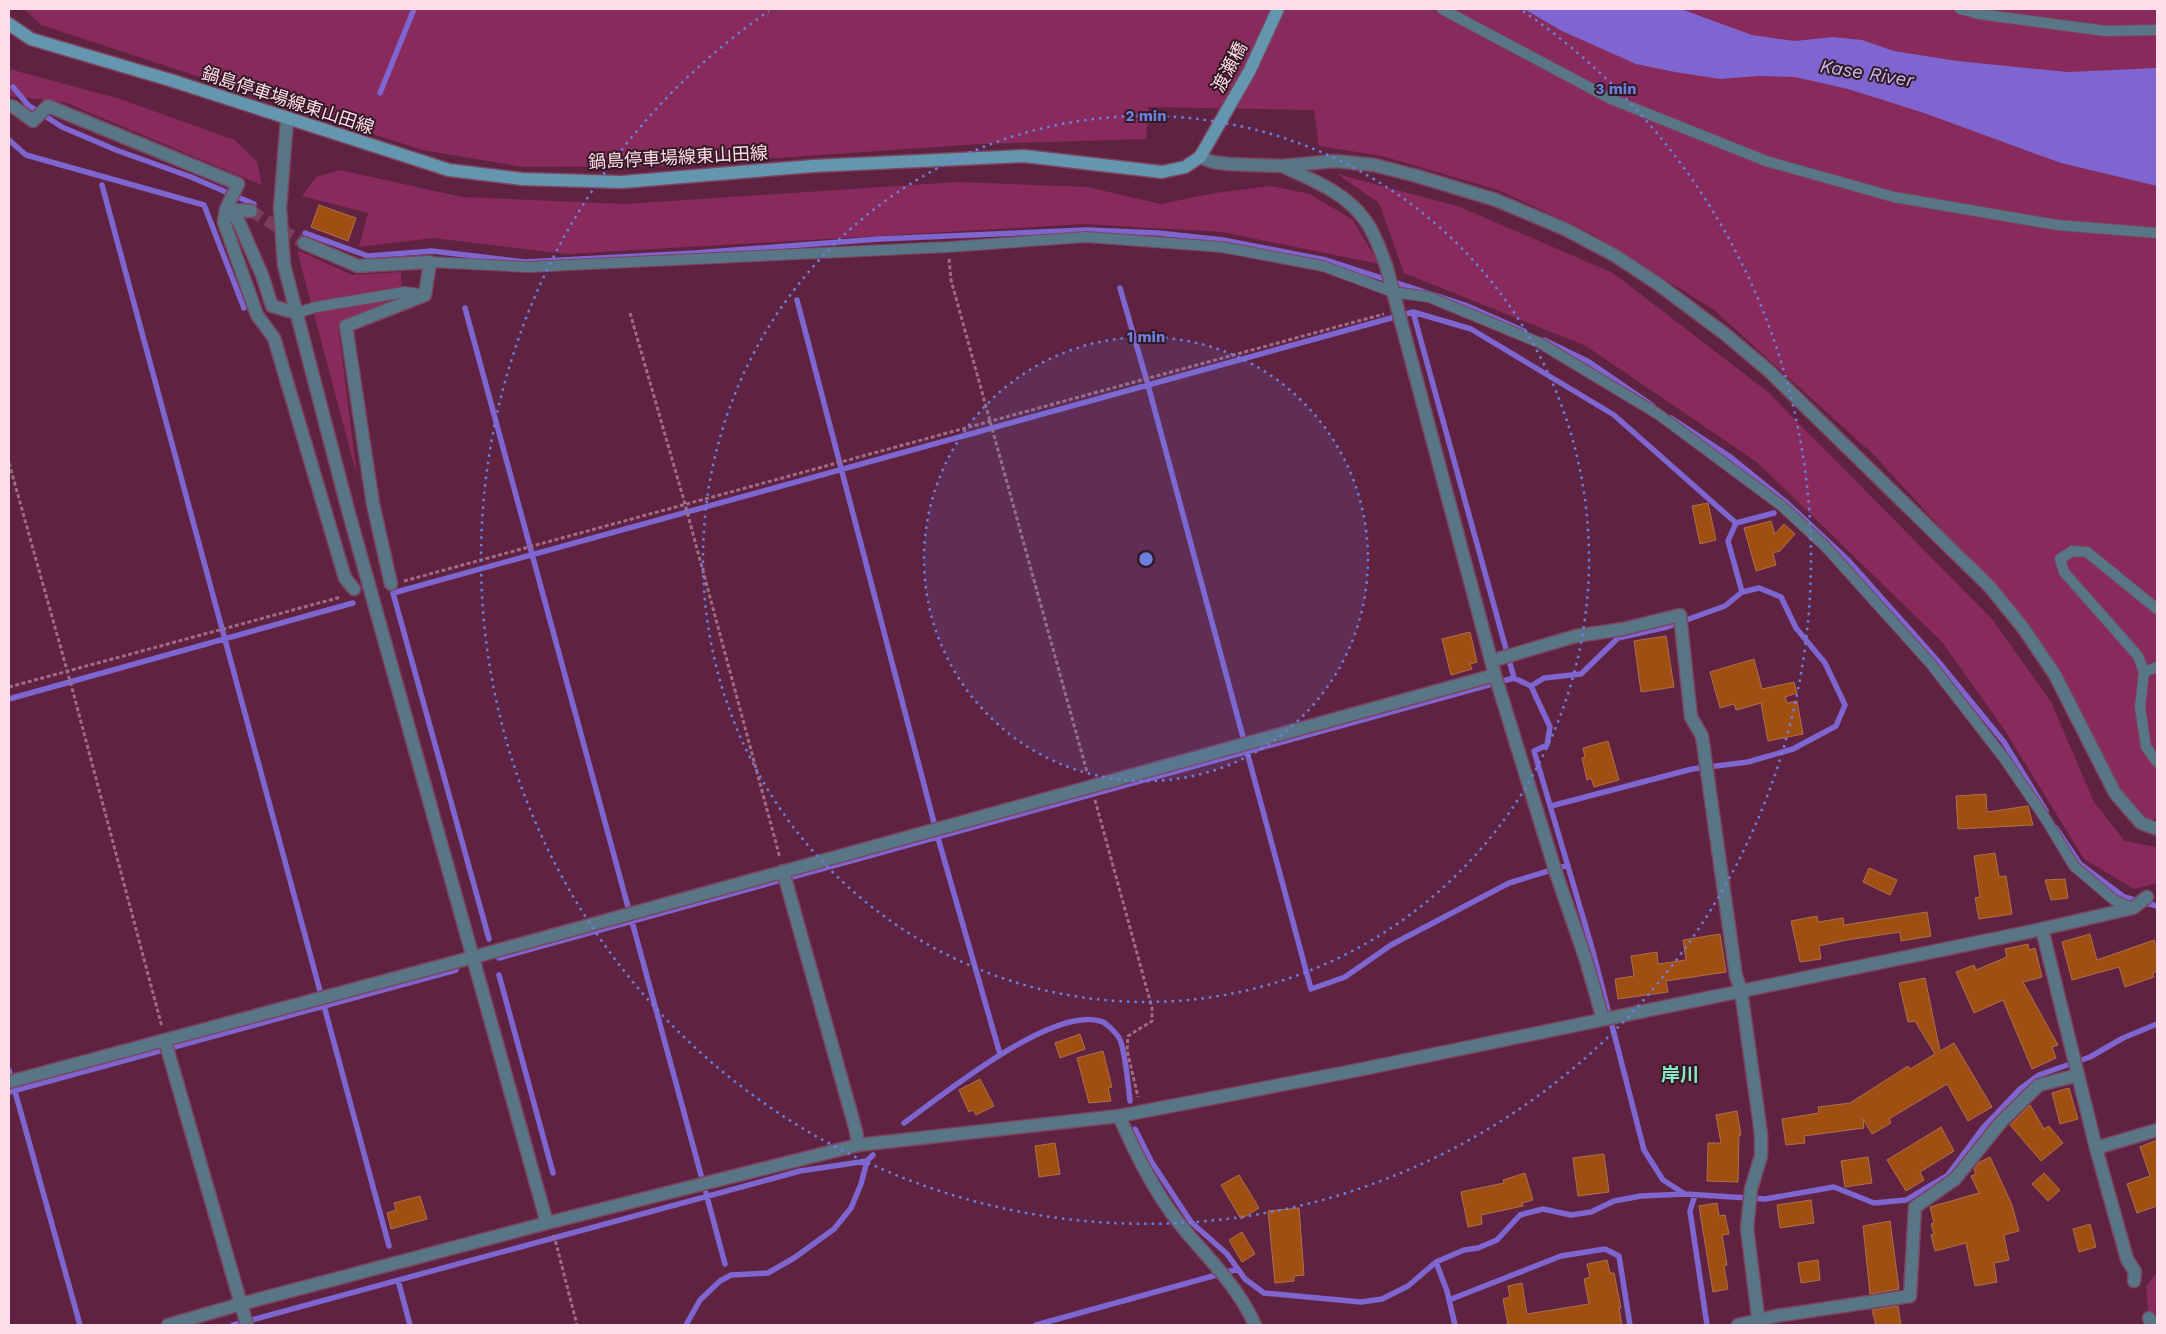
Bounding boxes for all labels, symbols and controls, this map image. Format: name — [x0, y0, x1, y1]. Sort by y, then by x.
street label: 渡瀬橋 — [1207, 38, 1251, 96]
water label: Kase River — [1818, 54, 1916, 92]
street label: 鍋島停車場線東山田線 — [199, 62, 377, 138]
text: 3 min — [1596, 80, 1636, 98]
text: 2 min — [1125, 107, 1167, 125]
street label: 鍋島停車場線東山田線 — [588, 142, 768, 172]
text: 1 min — [1127, 328, 1165, 346]
centre of rings — [1137, 550, 1155, 568]
district label: 岸川 — [1661, 1063, 1699, 1086]

